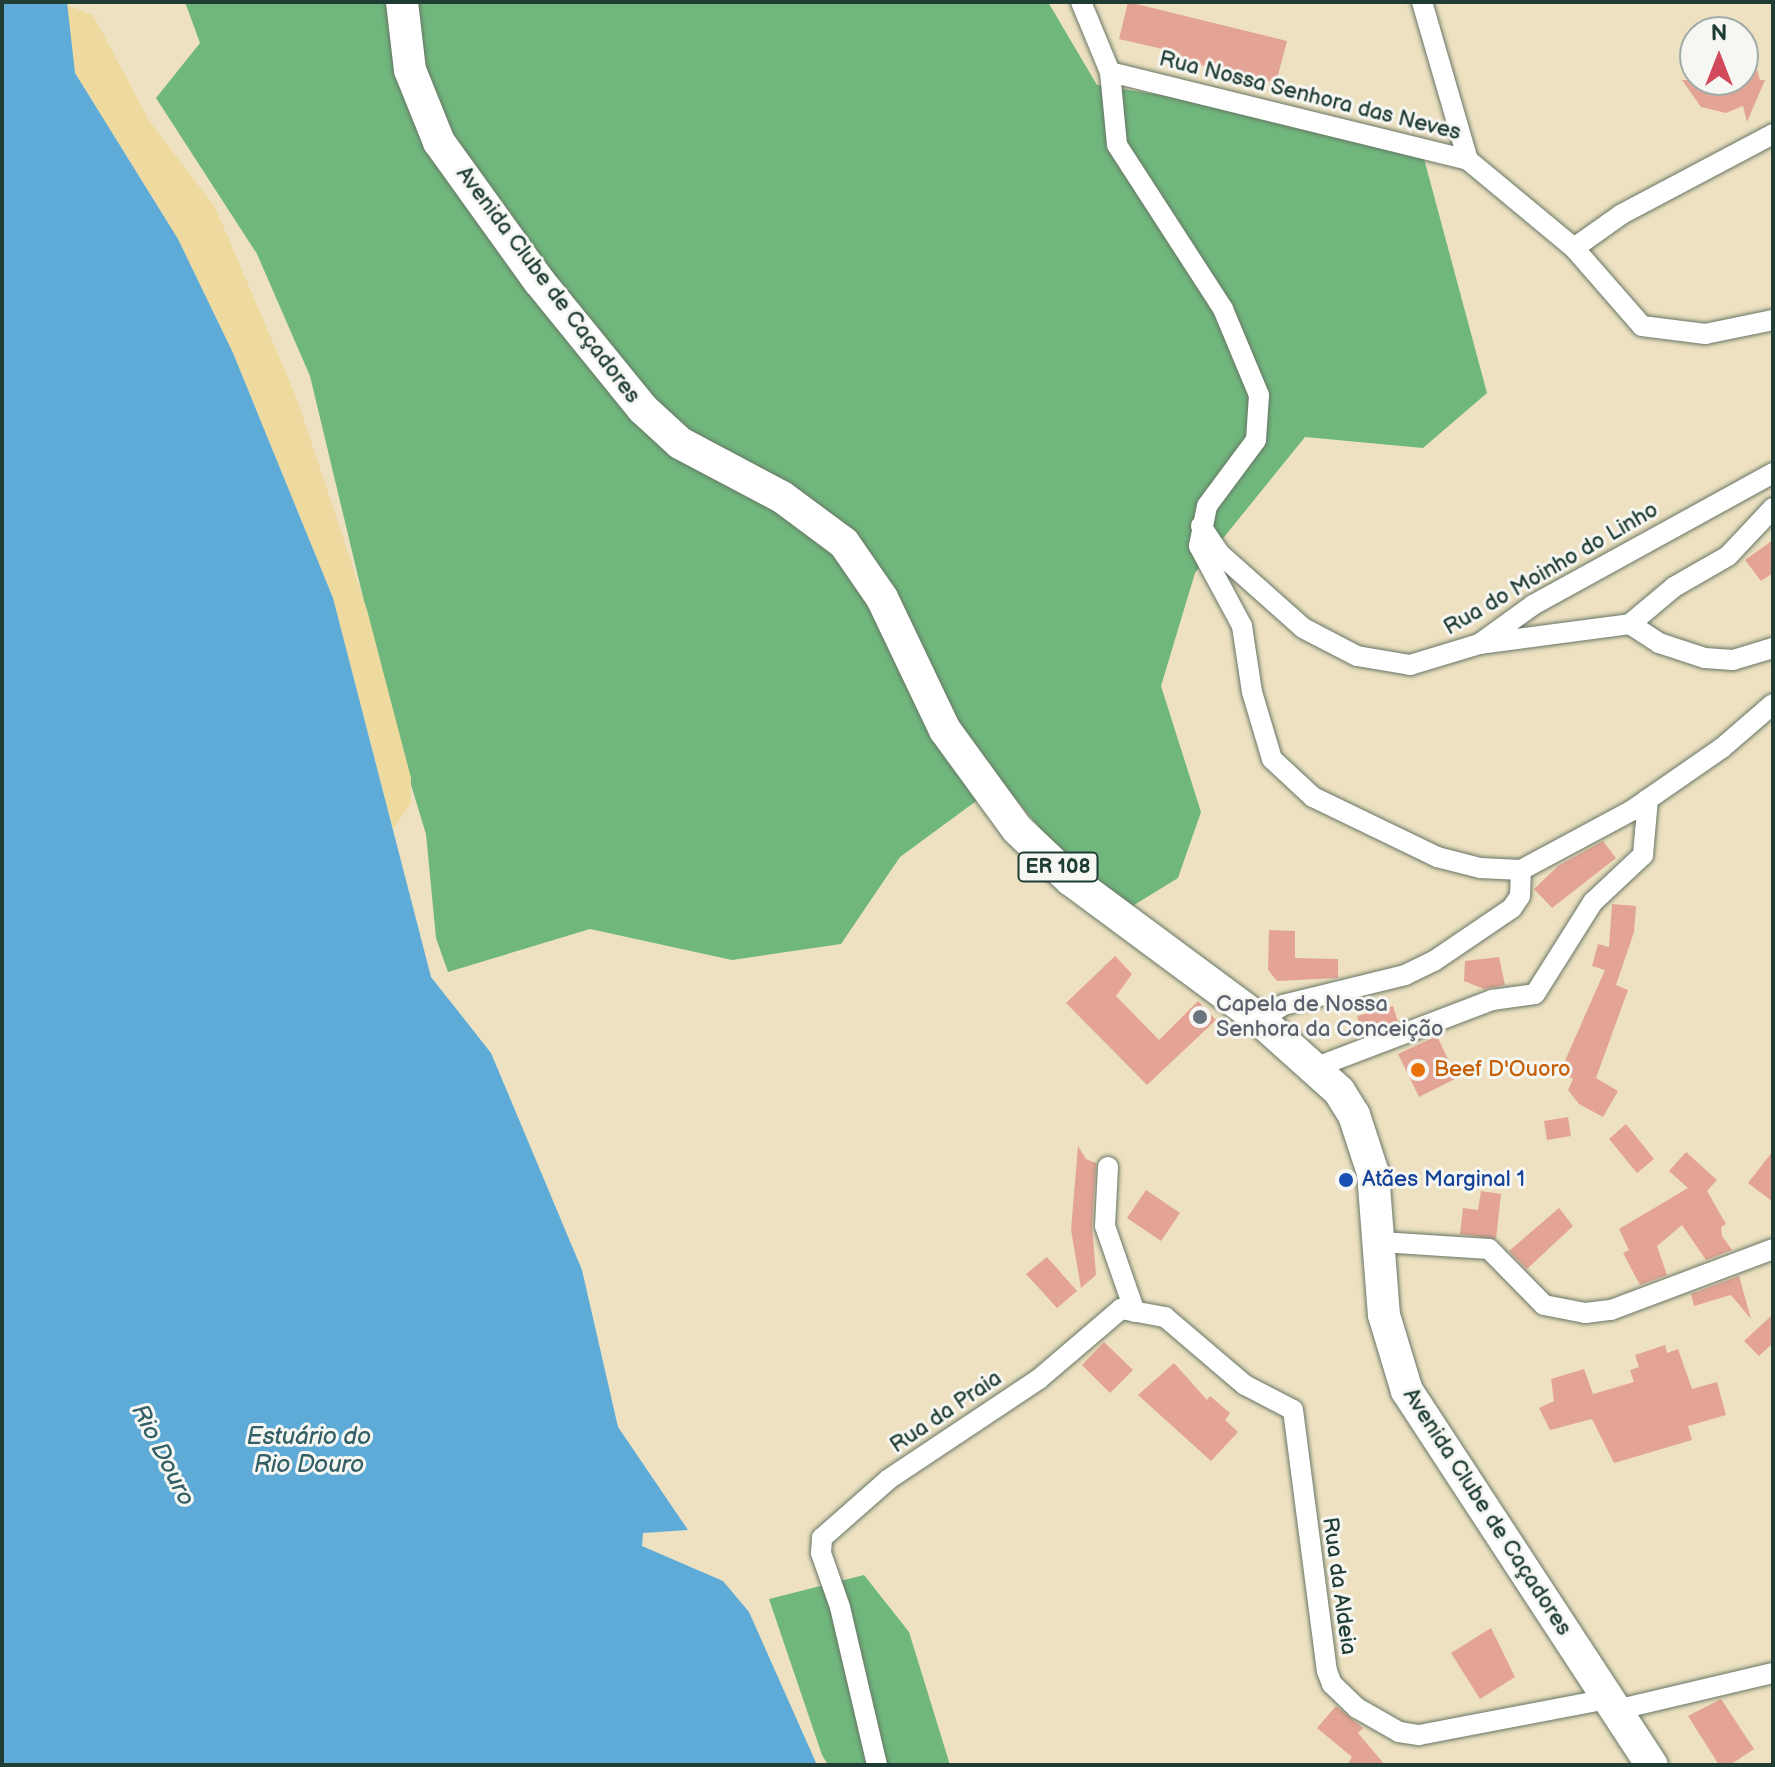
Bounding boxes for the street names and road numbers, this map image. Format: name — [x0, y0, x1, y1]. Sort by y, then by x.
street label: Rua Nossa Senhora das Neves — [1156, 46, 1464, 146]
street label: Avenida Clube de Caçadores — [450, 162, 646, 408]
street label: Rua do Moinho do Linho — [1439, 497, 1663, 641]
road number: ER 108 — [1016, 851, 1100, 883]
street label: Rua da Praia — [885, 1365, 1007, 1459]
street label: Avenida Clube de Caçadores — [1397, 1383, 1577, 1641]
street label: Rua da Aldeia — [1316, 1515, 1362, 1657]

